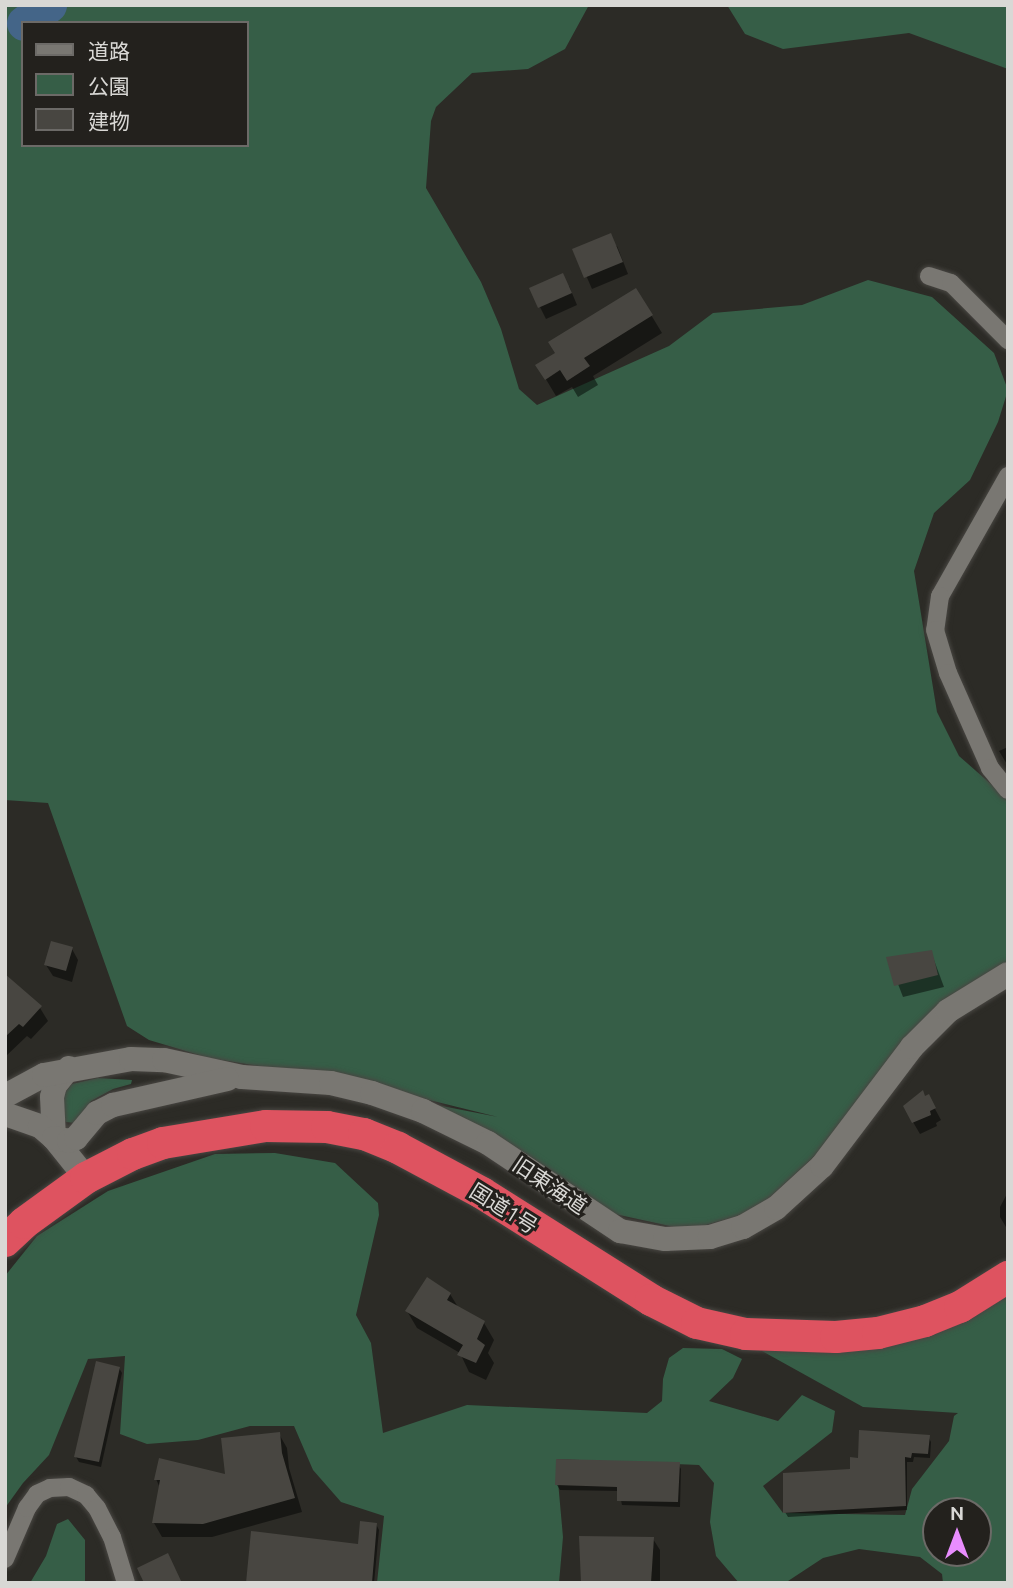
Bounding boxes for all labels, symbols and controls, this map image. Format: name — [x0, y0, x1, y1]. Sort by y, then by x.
legend — [21, 21, 248, 147]
text: 道路 — [88, 39, 130, 63]
text: 公園 — [88, 74, 130, 98]
text: 建物 — [88, 109, 130, 133]
street label: 旧東海道 — [508, 1151, 592, 1219]
street label: 国道1号 — [466, 1177, 542, 1239]
north arrow — [922, 1497, 992, 1567]
text: N — [950, 1502, 964, 1524]

